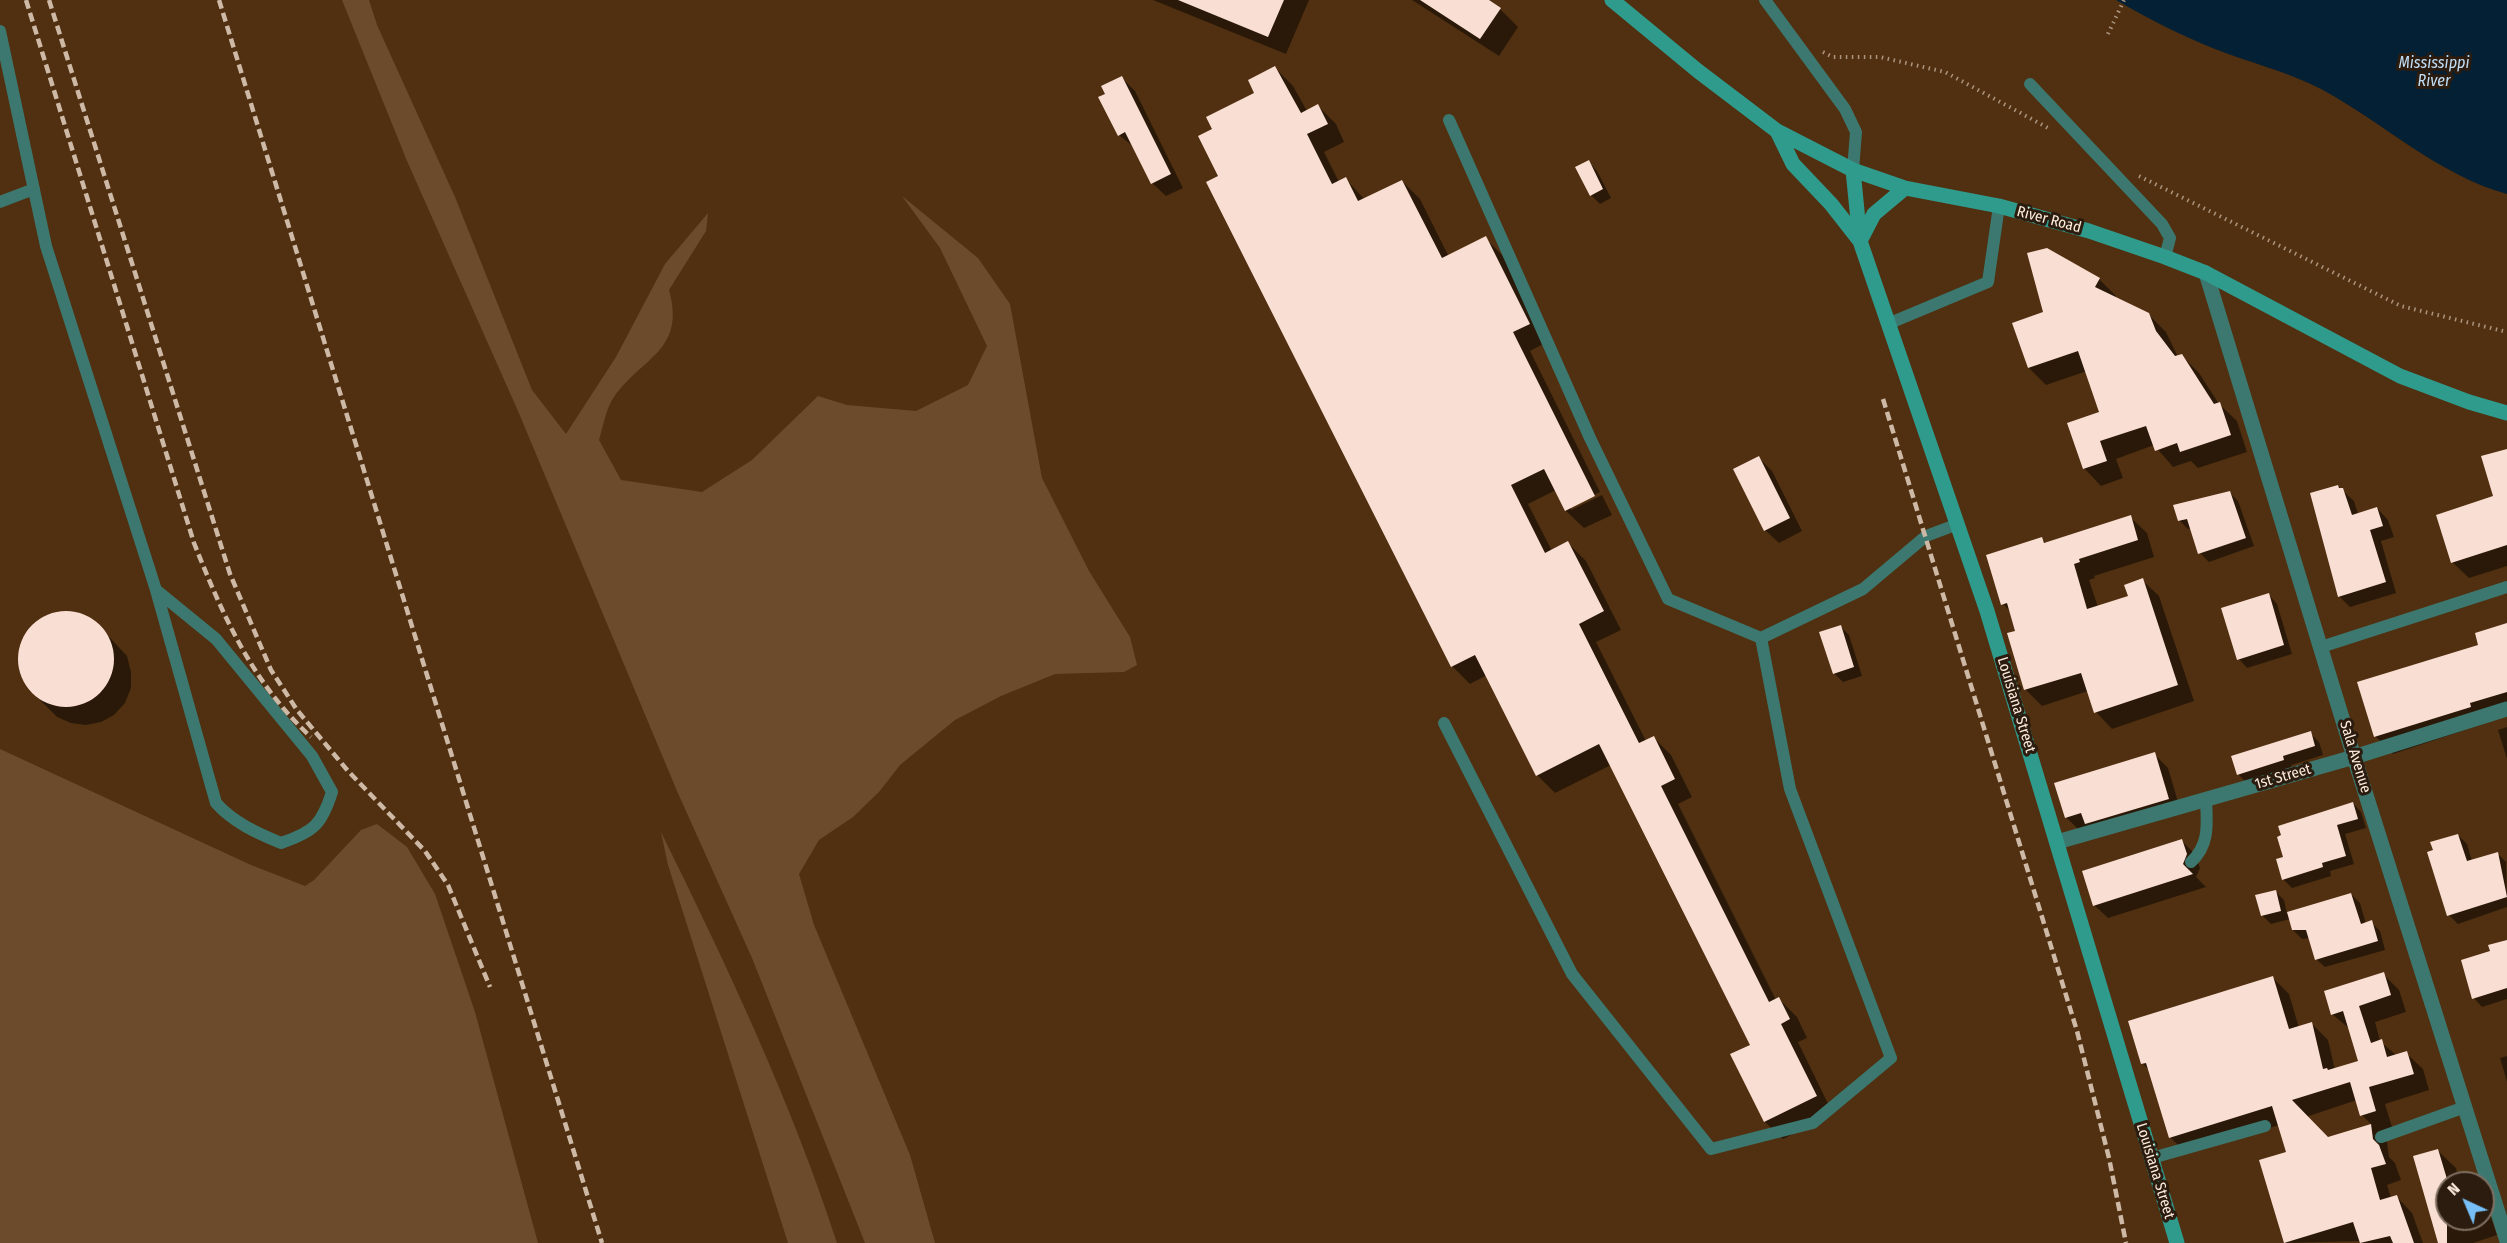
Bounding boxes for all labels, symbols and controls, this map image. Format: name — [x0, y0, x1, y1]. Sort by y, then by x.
water label: Mississippi River — [2398, 54, 2470, 92]
street label: River Road — [2015, 203, 2083, 237]
street label: Louisiana Street — [1993, 655, 2039, 755]
street label: Sala Avenue — [2336, 719, 2374, 795]
street label: 1st Street — [2253, 760, 2313, 794]
street label: Louisiana Street — [2132, 1121, 2178, 1221]
north arrow — [2435, 1171, 2495, 1231]
text: N — [2443, 1179, 2464, 1199]

